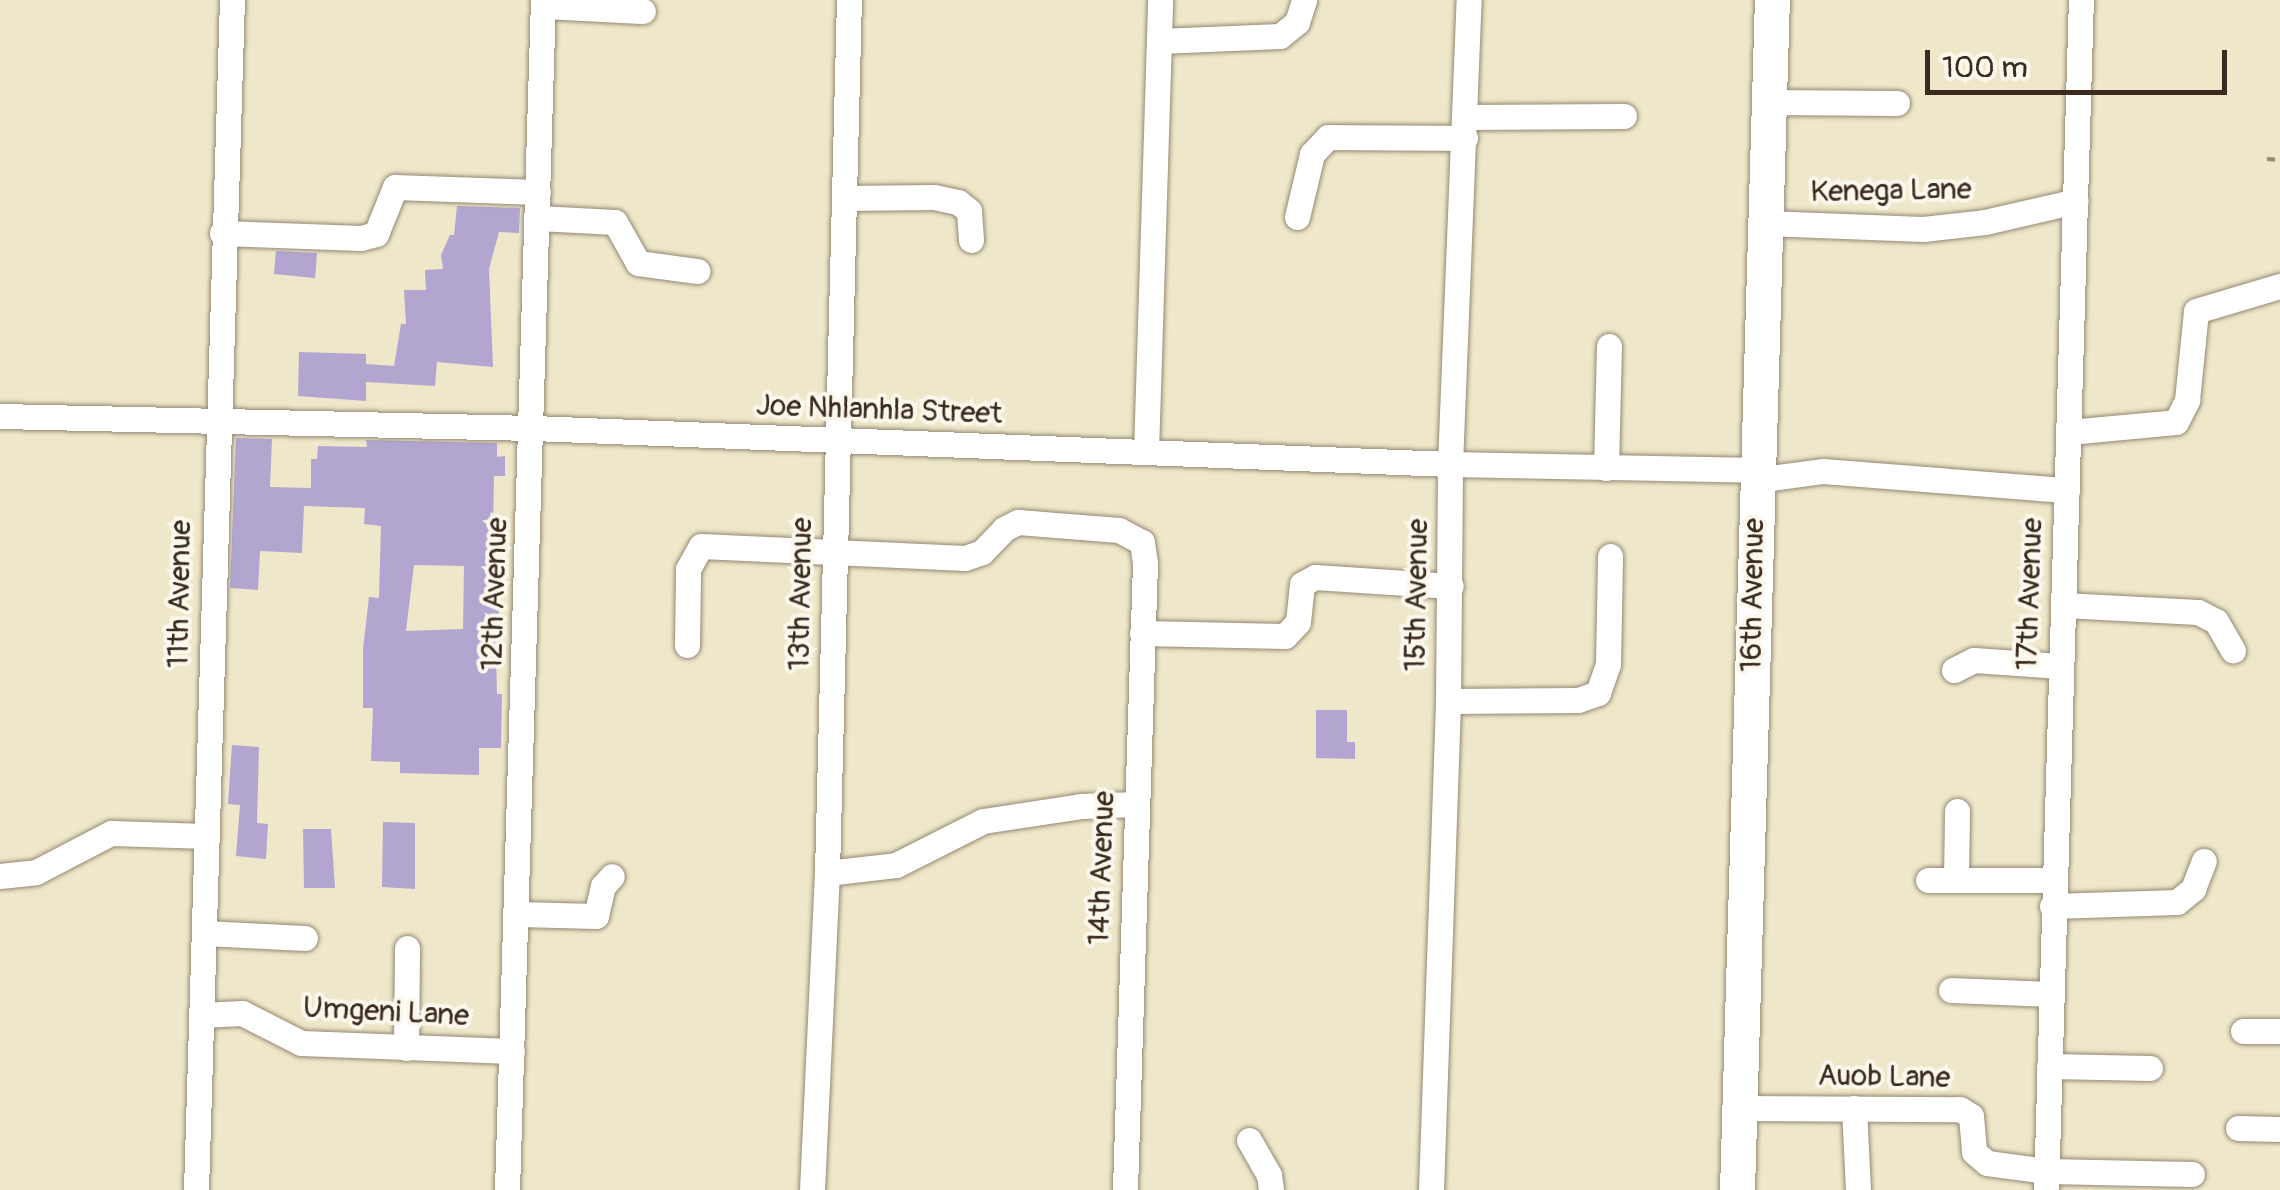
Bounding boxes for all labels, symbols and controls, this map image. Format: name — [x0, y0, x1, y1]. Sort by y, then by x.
scale bar — [1930, 30, 2232, 92]
text: 100 m — [1942, 49, 2028, 86]
street label: Kenega Lane — [1810, 172, 1972, 210]
street label: Joe Nhlanhla Street — [755, 388, 1003, 432]
street label: 12th Avenue — [474, 517, 516, 671]
street label: 13th Avenue — [782, 517, 820, 671]
street label: 17th Avenue — [2009, 517, 2051, 671]
street label: 15th Avenue — [1398, 518, 1436, 672]
street label: 16th Avenue — [1734, 518, 1772, 672]
street label: 11th Avenue — [161, 520, 199, 668]
street label: 14th Avenue — [1081, 790, 1123, 946]
street label: Umgeni Lane — [302, 990, 470, 1034]
street label: Auob Lane — [1817, 1058, 1951, 1096]

